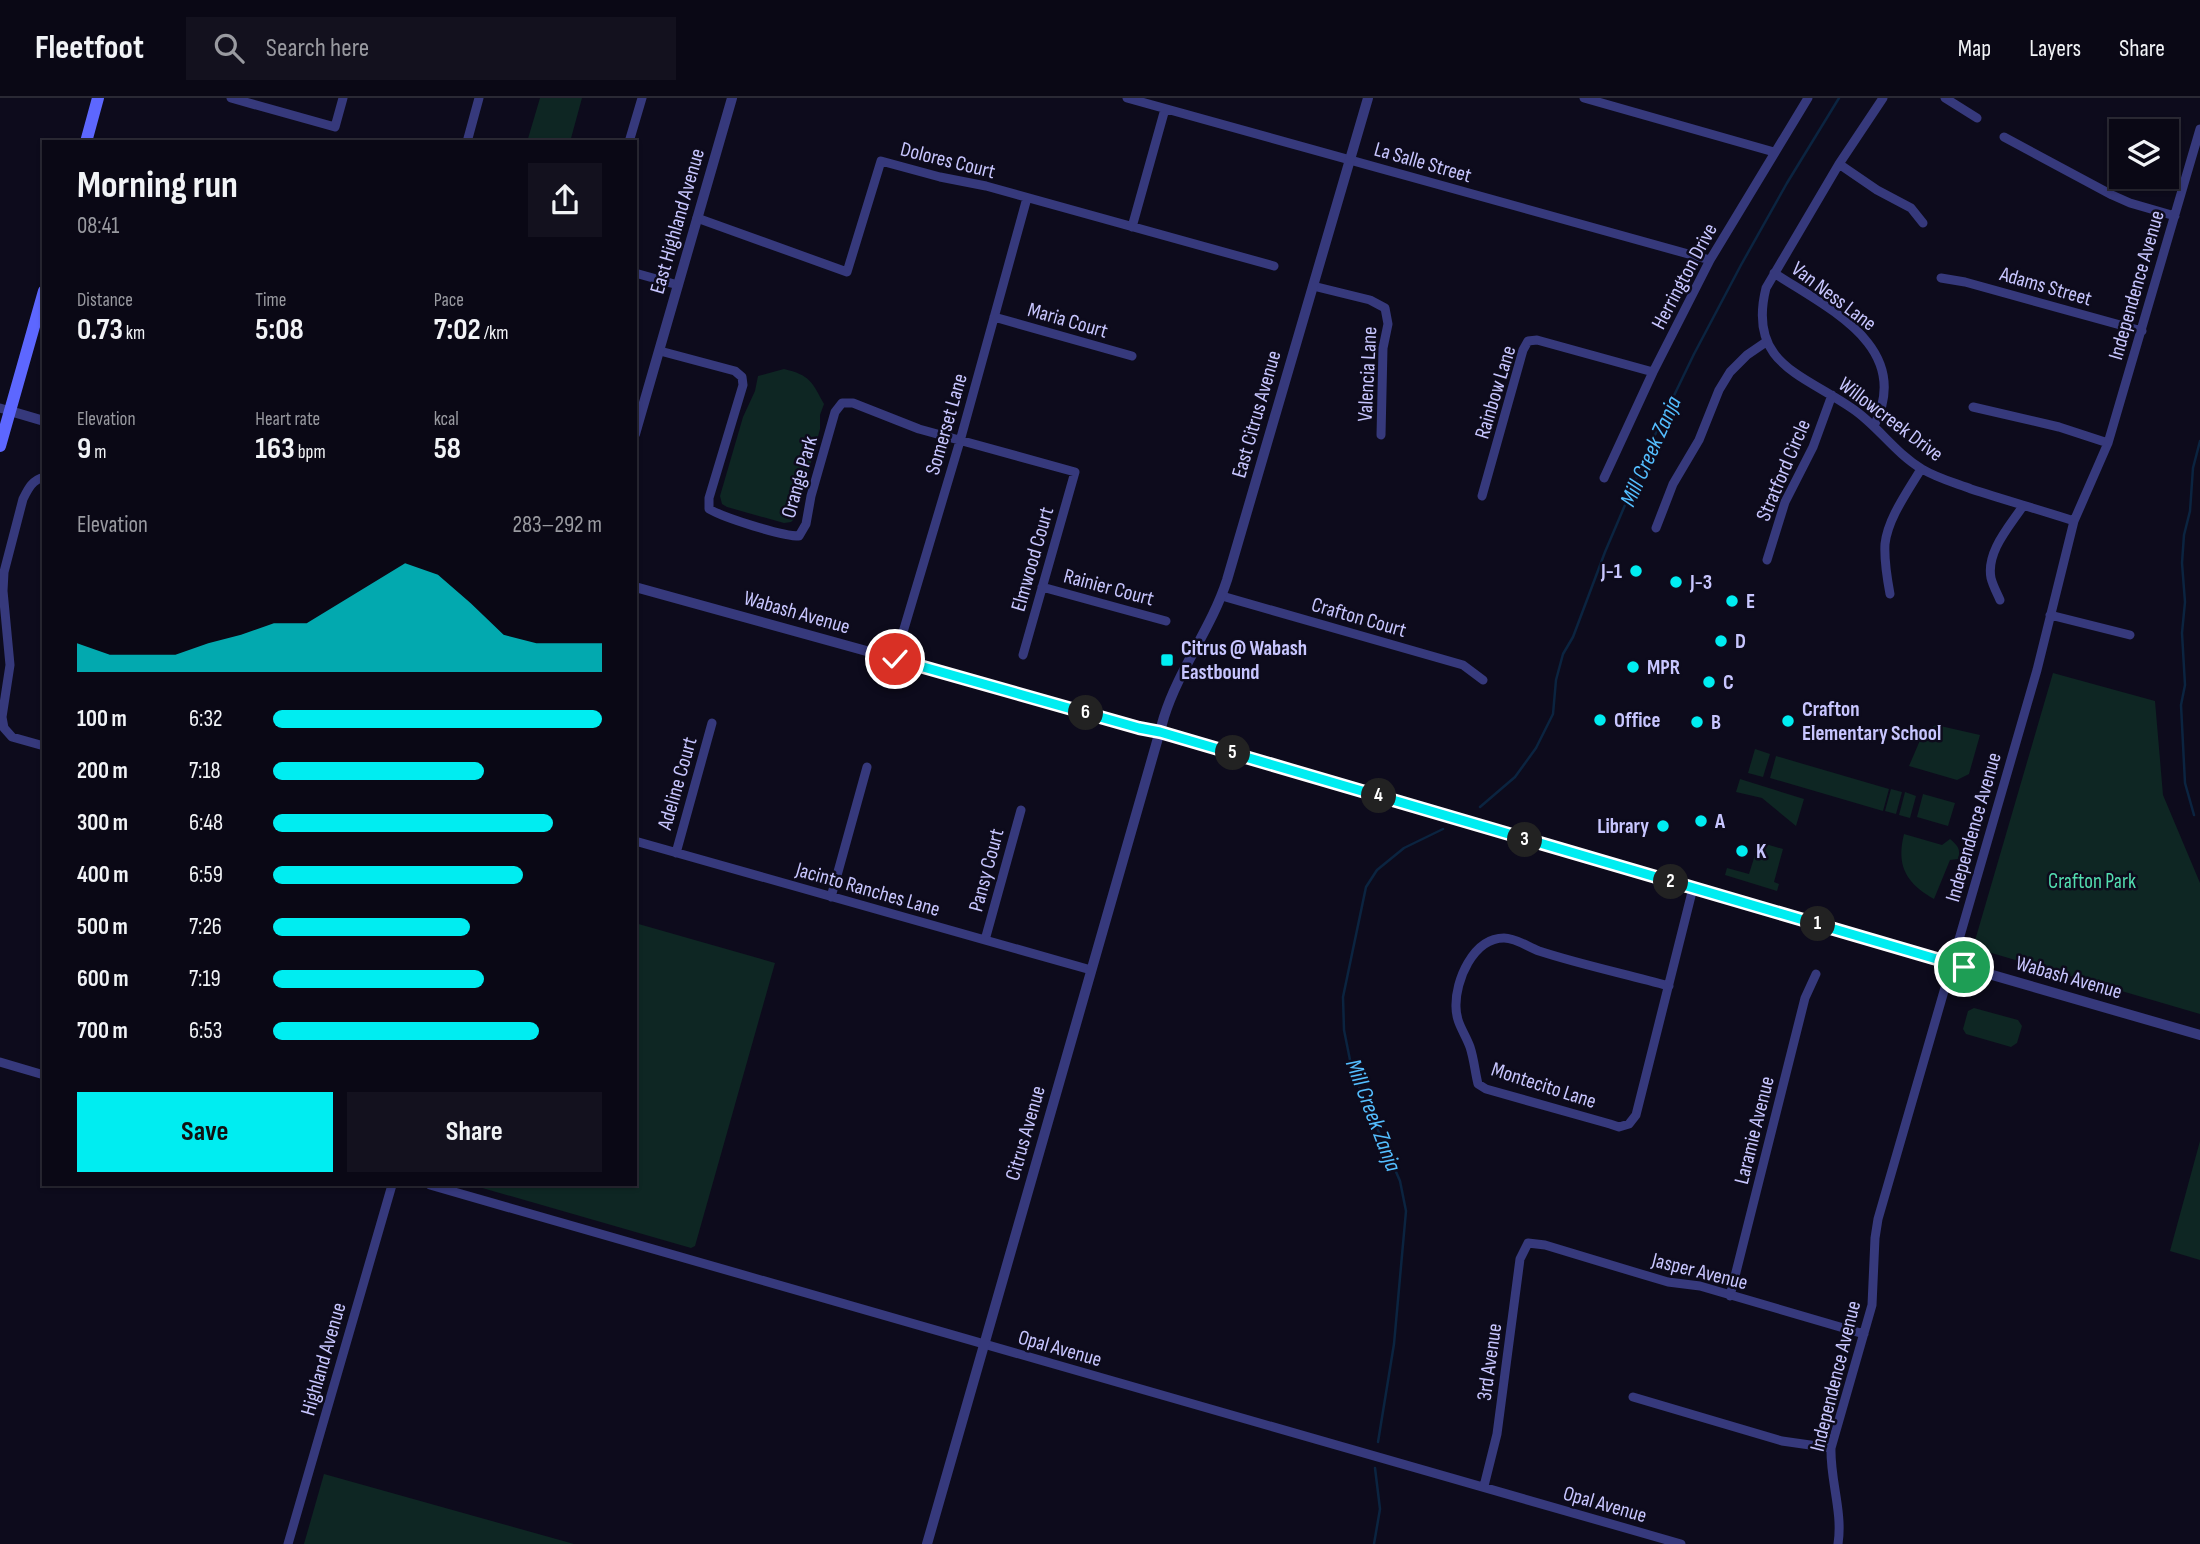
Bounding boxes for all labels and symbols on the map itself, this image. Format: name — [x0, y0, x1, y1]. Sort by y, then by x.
street label: Dolores Court — [898, 137, 998, 184]
street label: La Salle Street — [1371, 137, 1474, 188]
street label: East Highland Avenue — [645, 146, 710, 297]
street label: Independence Avenue — [2103, 208, 2170, 363]
street label: Herrington Drive — [1646, 219, 1723, 333]
street label: Van Ness Lane — [1786, 256, 1881, 336]
street label: Adams Street — [1996, 261, 2095, 311]
street label: Maria Court — [1025, 297, 1111, 344]
street label: Valencia Lane — [1353, 326, 1382, 422]
street label: Rainbow Lane — [1469, 343, 1521, 442]
street label: East Citrus Avenue — [1226, 348, 1287, 481]
street label: Somerset Lane — [920, 371, 973, 478]
street label: Willowcreek Drive — [1833, 372, 1948, 467]
water label: Mill Creek Zanja — [1614, 391, 1688, 511]
street label: Stratford Circle — [1751, 415, 1816, 525]
street label: Orange Park — [776, 433, 823, 521]
street label: Elmwood Court — [1006, 504, 1059, 614]
place label: J-1 — [1600, 559, 1622, 584]
street label: Rainier Court — [1061, 563, 1157, 612]
marker: J-1 — [1628, 563, 1644, 579]
place label: J-3 — [1689, 570, 1712, 595]
marker: J-3 — [1668, 574, 1684, 590]
street label: Wabash Avenue — [741, 585, 853, 640]
place label: E — [1746, 589, 1755, 614]
street label: Crafton Court — [1309, 592, 1409, 643]
marker: E — [1724, 593, 1740, 609]
pin — [865, 629, 925, 689]
place label: D — [1735, 629, 1746, 654]
marker: D — [1713, 633, 1729, 649]
place label: Citrus @ Wabash Eastbound — [1181, 636, 1307, 685]
marker: Citrus @ Wabash Eastbound — [1159, 652, 1175, 668]
place label: MPR — [1647, 655, 1680, 680]
marker: MPR — [1625, 659, 1641, 675]
place label: C — [1723, 670, 1734, 695]
marker: C — [1701, 674, 1717, 690]
pin: 6 — [1068, 696, 1104, 730]
place label: Crafton Elementary School — [1802, 697, 1941, 746]
place label: Office — [1614, 708, 1660, 733]
place label: B — [1711, 710, 1721, 735]
marker: Office — [1592, 712, 1608, 728]
marker: Crafton Elementary School — [1780, 713, 1796, 729]
marker: B — [1689, 714, 1705, 730]
street label: Adeline Court — [652, 734, 703, 833]
pin: 5 — [1216, 736, 1250, 770]
street label: Independence Avenue — [1940, 750, 2007, 905]
pin: 4 — [1362, 778, 1396, 814]
place label: A — [1714, 809, 1726, 834]
marker: A — [1693, 813, 1709, 829]
place label: Library — [1597, 814, 1649, 839]
marker: Library — [1655, 818, 1671, 834]
pin: 3 — [1508, 822, 1542, 858]
street label: Pansy Court — [963, 826, 1010, 914]
place label: K — [1756, 839, 1767, 864]
marker: K — [1734, 843, 1750, 859]
street label: Jacinto Ranches Lane — [792, 857, 943, 922]
pin: 2 — [1654, 864, 1688, 900]
park label: Crafton Park — [2048, 869, 2136, 894]
pin: 1 — [1800, 906, 1836, 942]
pin — [1934, 937, 1994, 997]
street label: Wabash Avenue — [2013, 950, 2125, 1005]
water label: Mill Creek Zanja — [1339, 1055, 1407, 1176]
street label: Montecito Lane — [1488, 1057, 1599, 1114]
street label: Laramie Avenue — [1729, 1074, 1780, 1187]
street label: Citrus Avenue — [1000, 1083, 1051, 1183]
street label: Jasper Avenue — [1648, 1247, 1750, 1295]
street label: Independence Avenue — [1805, 1298, 1866, 1454]
street label: Highland Avenue — [295, 1300, 352, 1419]
street label: 3rd Avenue — [1472, 1322, 1507, 1402]
street label: Opal Avenue — [1015, 1325, 1104, 1372]
street label: Opal Avenue — [1560, 1481, 1649, 1528]

